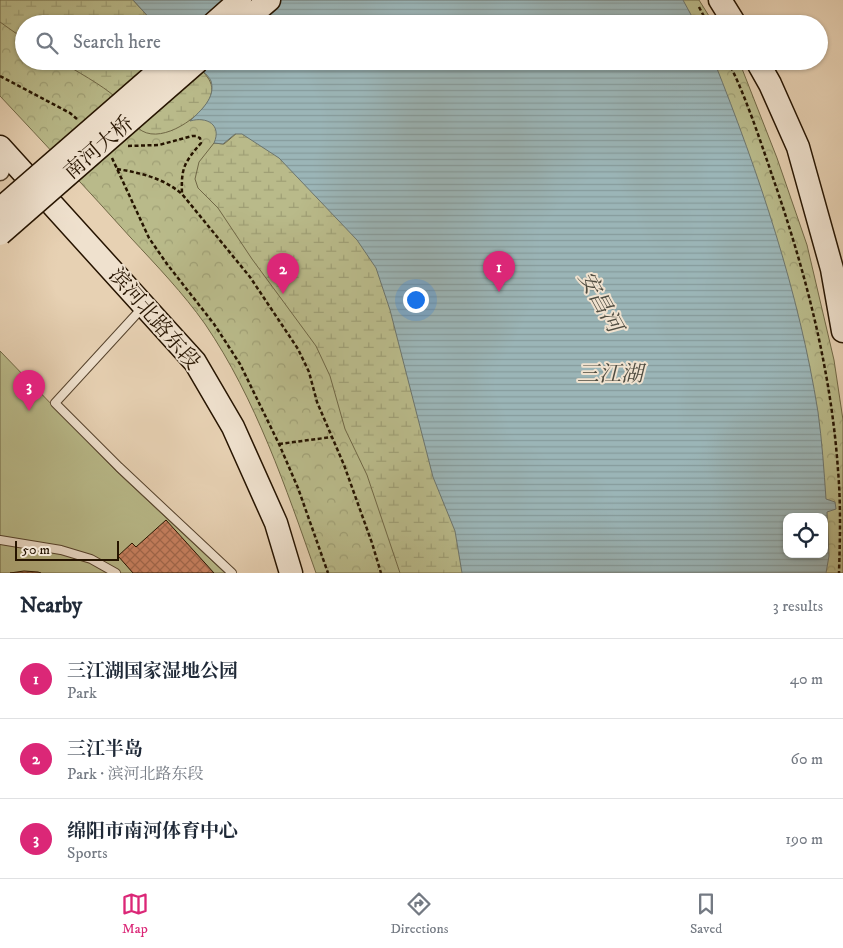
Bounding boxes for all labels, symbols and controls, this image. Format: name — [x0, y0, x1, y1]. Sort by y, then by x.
search box — [15, 15, 828, 70]
icon: search — [33, 29, 61, 57]
text: Search here — [73, 31, 161, 54]
street label: 南河大桥 — [59, 111, 139, 185]
pin: 1 — [483, 251, 515, 292]
pin: 2 — [267, 253, 299, 294]
street label: 滨河北路东段 — [103, 263, 205, 375]
water label: 安昌河 — [572, 267, 630, 341]
your location — [403, 287, 429, 313]
water label: 三江湖 — [577, 361, 647, 388]
pin: 3 — [13, 370, 45, 411]
map controls — [783, 513, 828, 558]
button: locate — [783, 513, 828, 558]
scale bar — [15, 538, 119, 561]
text: 50 m — [22, 541, 50, 559]
text: Nearby — [20, 593, 82, 619]
text: 3 results — [773, 596, 823, 616]
text: 三江湖国家湿地公园 — [67, 660, 238, 683]
text: 1 — [33, 669, 39, 689]
text: 40 m — [790, 669, 823, 689]
text: Park — [67, 683, 97, 703]
text: 三江半岛 — [67, 738, 143, 761]
text: 2 — [32, 749, 40, 769]
text: 60 m — [791, 749, 823, 769]
text: Park · 滨河北路东段 — [67, 764, 204, 784]
text: 绵阳市南河体育中心 — [67, 820, 238, 843]
text: 3 — [33, 829, 39, 849]
text: 190 m — [785, 829, 823, 849]
text: Sports — [67, 843, 108, 863]
tab: Map — [121, 890, 149, 938]
tab: Directions — [390, 890, 448, 938]
tab: Saved — [690, 890, 722, 938]

